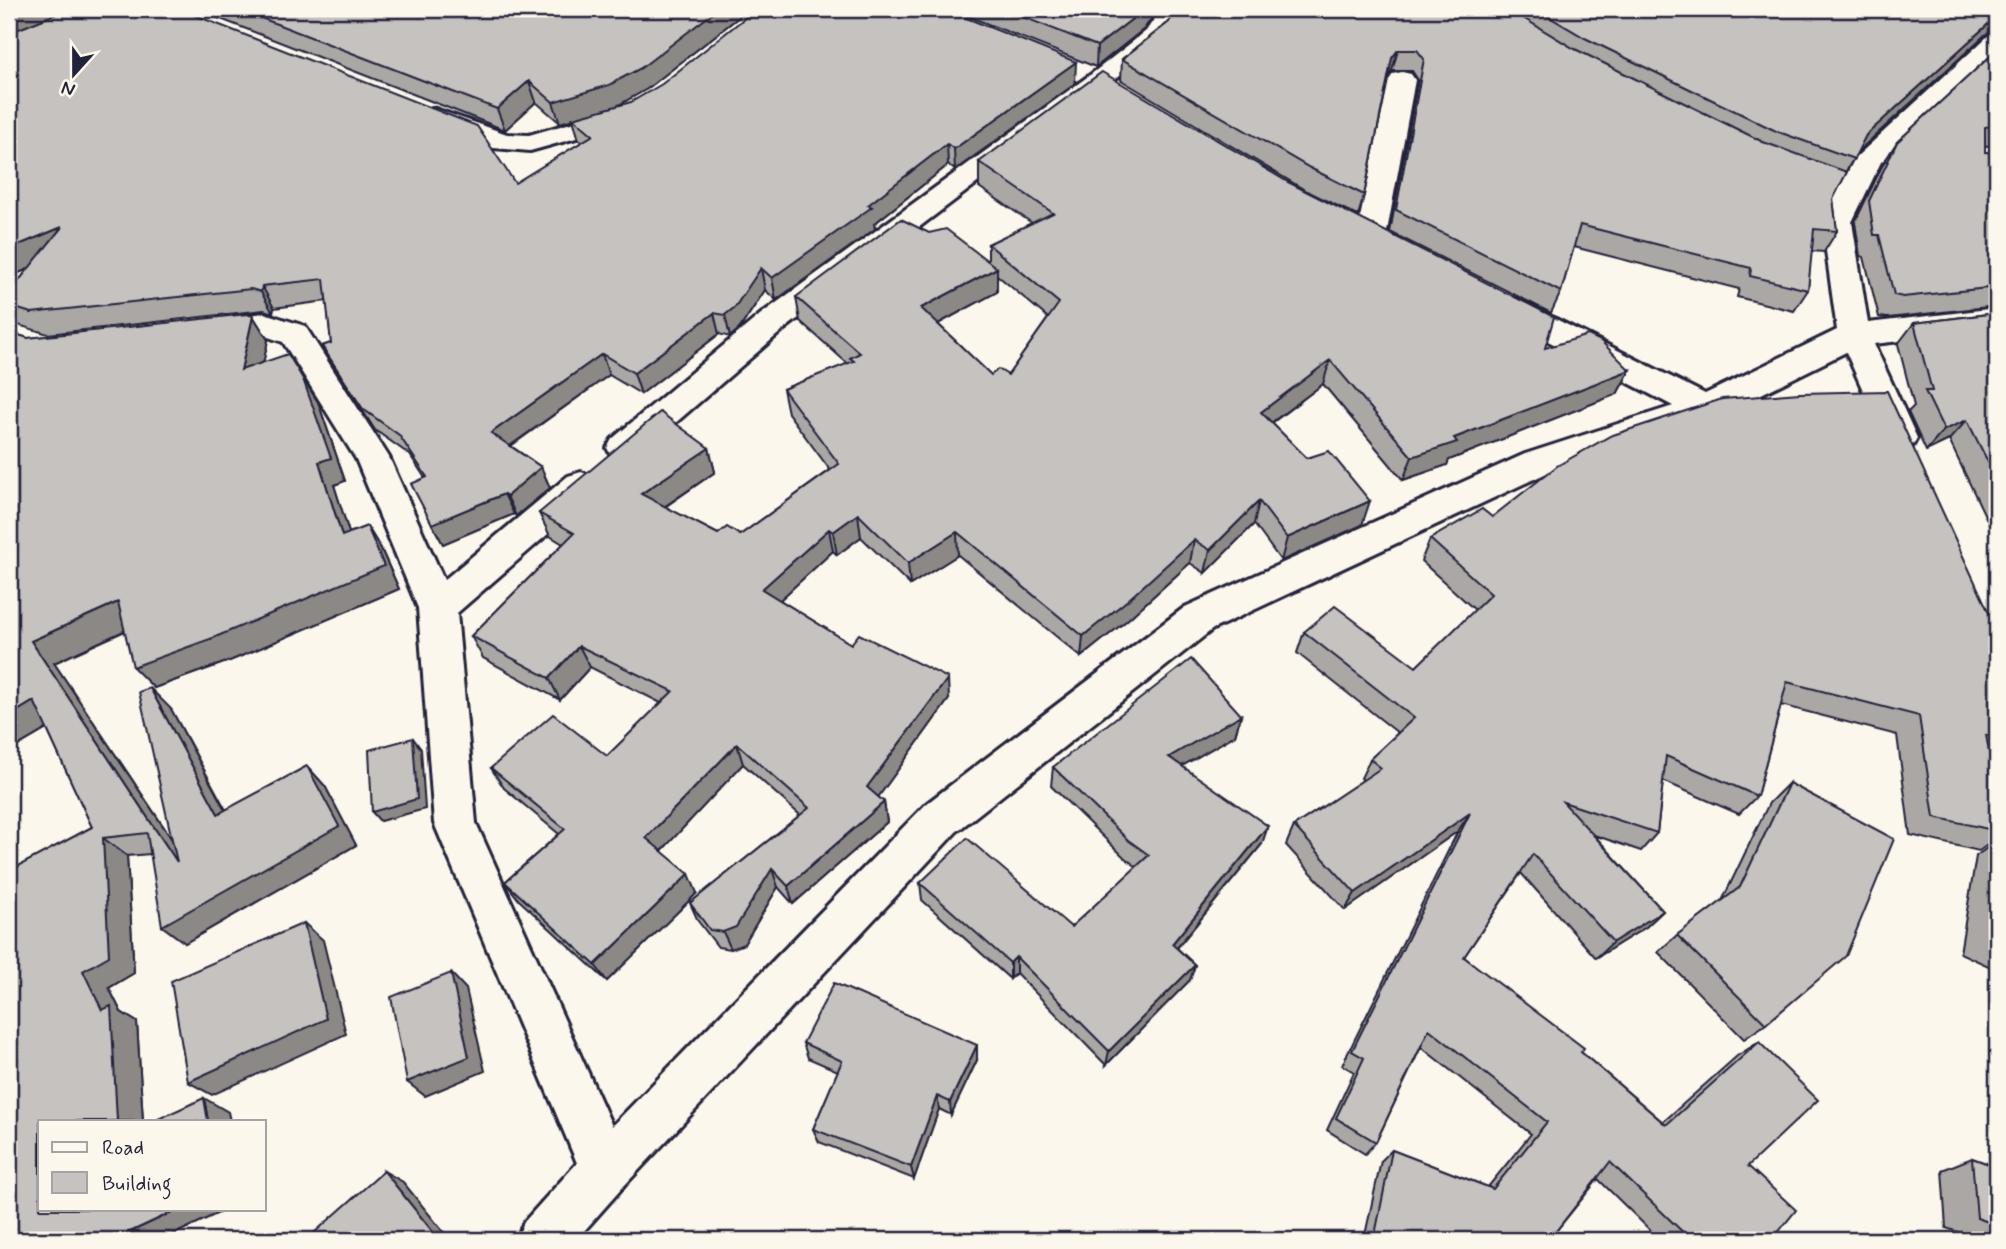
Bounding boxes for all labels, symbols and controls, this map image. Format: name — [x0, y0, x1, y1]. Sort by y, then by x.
north arrow — [38, 38, 108, 108]
text: N — [58, 75, 79, 102]
legend — [38, 1120, 266, 1210]
text: Road — [102, 1134, 144, 1162]
text: Building — [102, 1170, 172, 1200]

